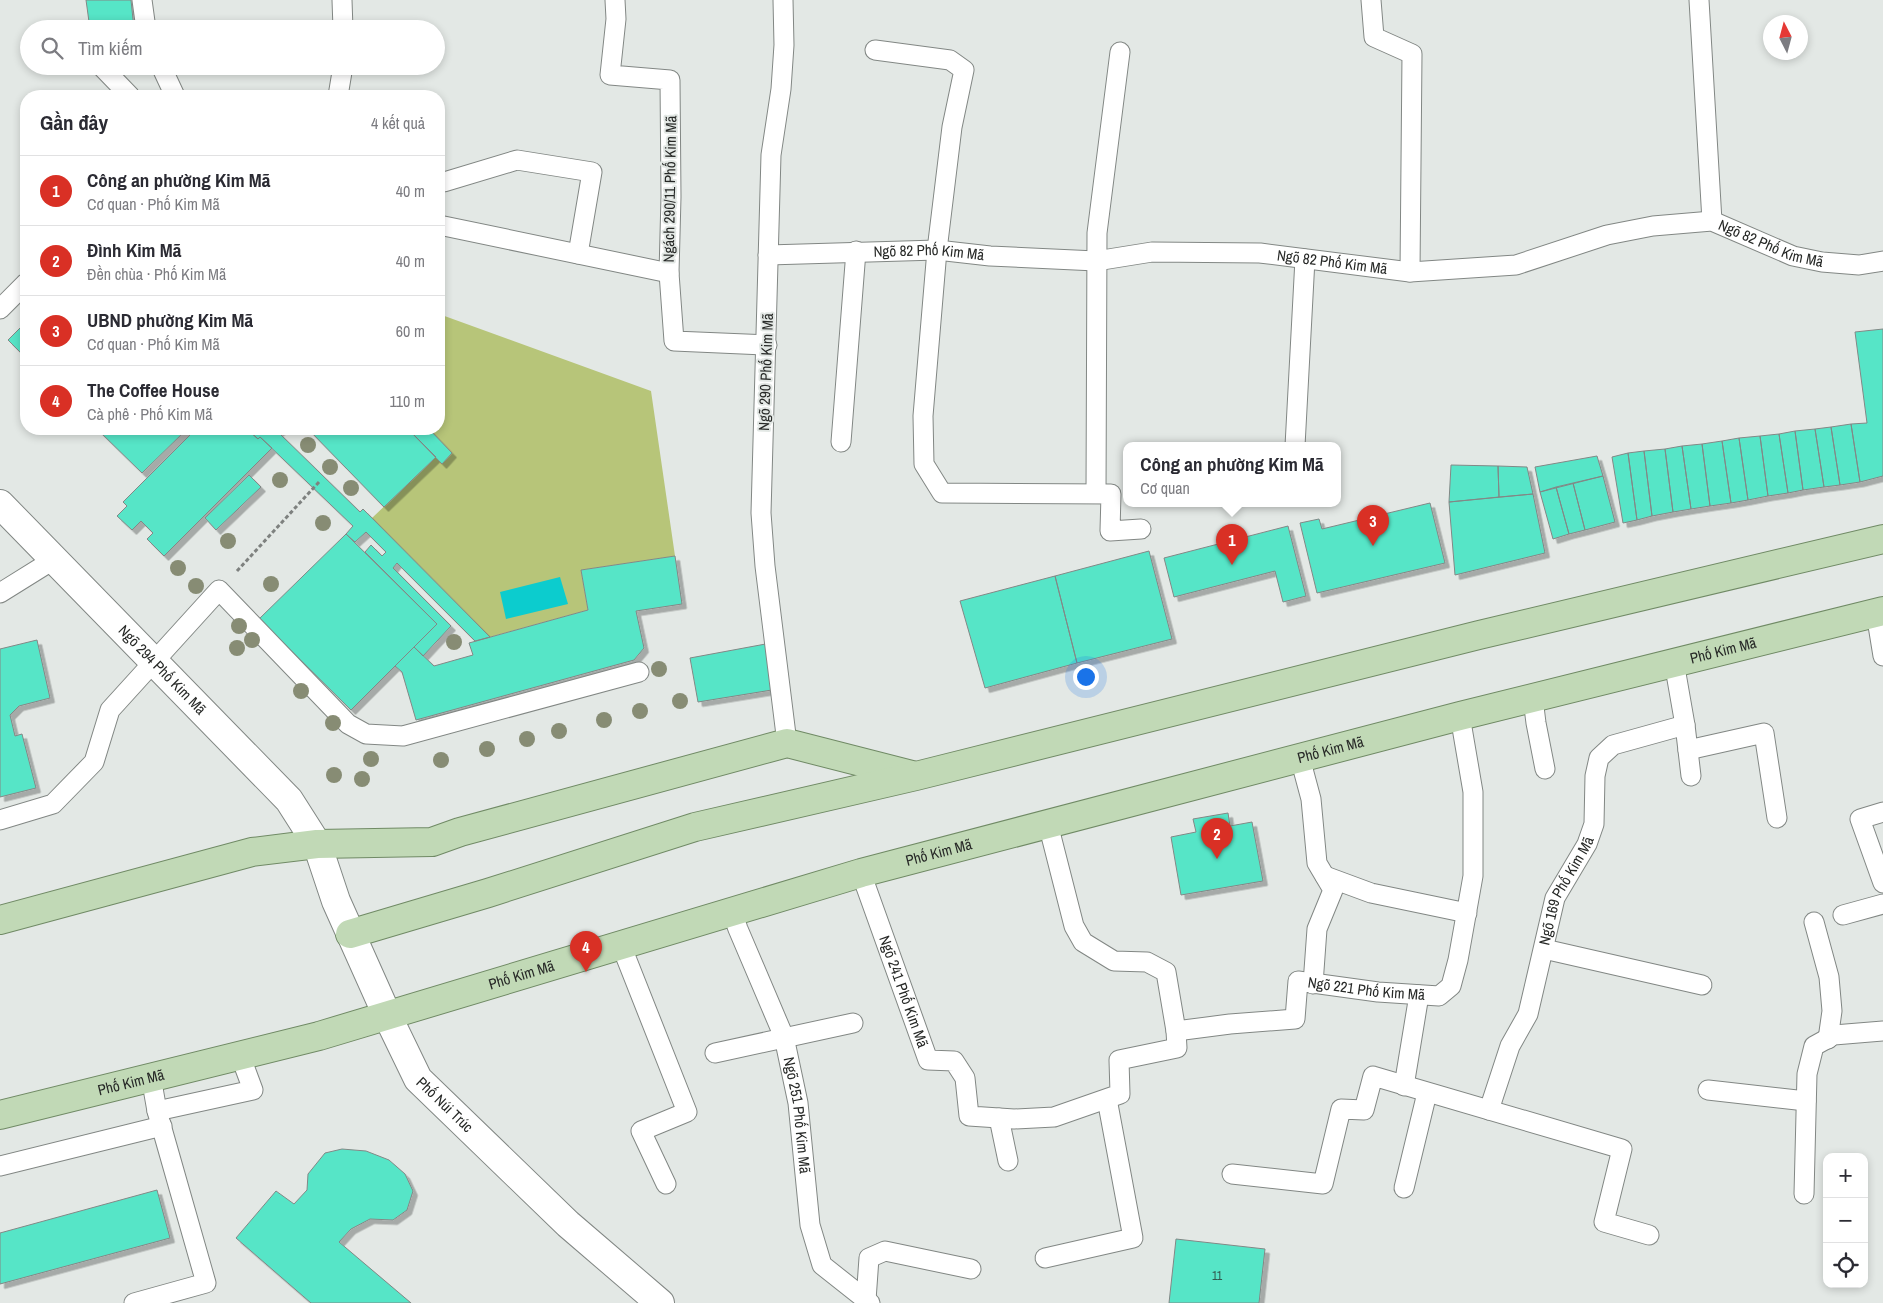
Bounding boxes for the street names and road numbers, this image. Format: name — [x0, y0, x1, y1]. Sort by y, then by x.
street label: Ngách 290/11 Phố Kim Mã — [658, 115, 681, 263]
street label: Ngõ 82 Phố Kim Mã — [1715, 214, 1825, 272]
street label: Ngõ 82 Phố Kim Mã — [873, 239, 985, 265]
street label: Ngõ 82 Phố Kim Mã — [1276, 244, 1389, 279]
street label: Ngõ 290 Phố Kim Mã — [753, 313, 778, 431]
street label: Ngõ 294 Phố Kim Mã — [114, 620, 211, 719]
street label: Phố Kim Mã — [1688, 632, 1759, 669]
street label: Phố Kim Mã — [1295, 731, 1366, 768]
street label: Phố Kim Mã — [903, 833, 974, 871]
street label: Ngõ 169 Phố Kim Mã — [1533, 834, 1599, 947]
street label: Ngõ 241 Phố Kim Mã — [874, 933, 934, 1051]
street label: Phố Kim Mã — [486, 955, 557, 994]
street label: Ngõ 221 Phố Kim Mã — [1307, 971, 1426, 1005]
street label: Ngõ 251 Phố Kim Mã — [779, 1055, 816, 1175]
street label: Phố Kim Mã — [96, 1064, 166, 1100]
street label: Phố Núi Trúc — [412, 1072, 478, 1137]

